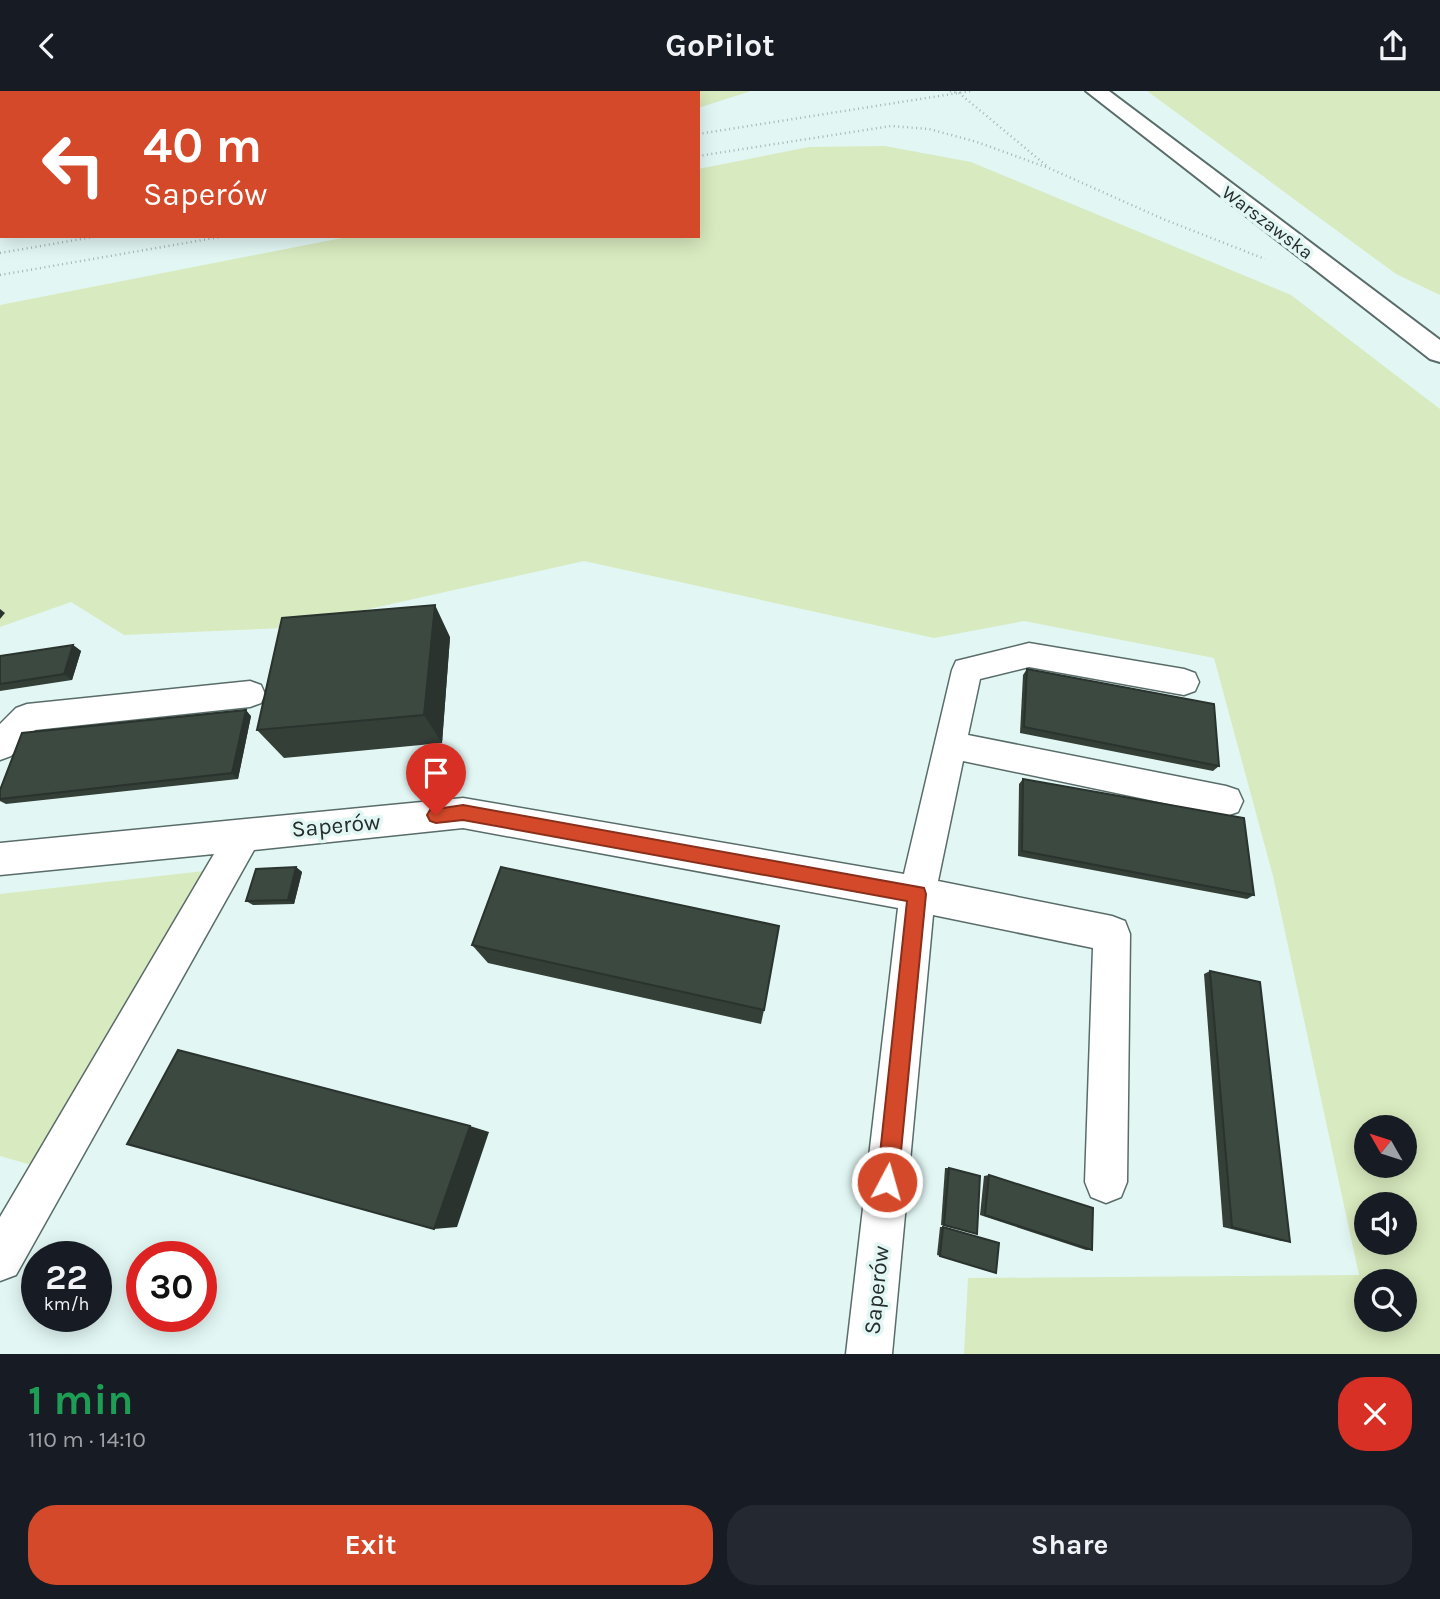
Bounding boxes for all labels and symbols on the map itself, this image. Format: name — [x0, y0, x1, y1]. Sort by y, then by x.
street label: Warszawska — [1218, 181, 1317, 264]
pin — [406, 743, 466, 815]
street label: Saperów — [290, 808, 382, 843]
north arrow — [1354, 1115, 1418, 1178]
position arrow — [850, 1145, 924, 1219]
speed limit sign: 30 — [126, 1241, 217, 1332]
street label: Saperów — [858, 1244, 895, 1336]

